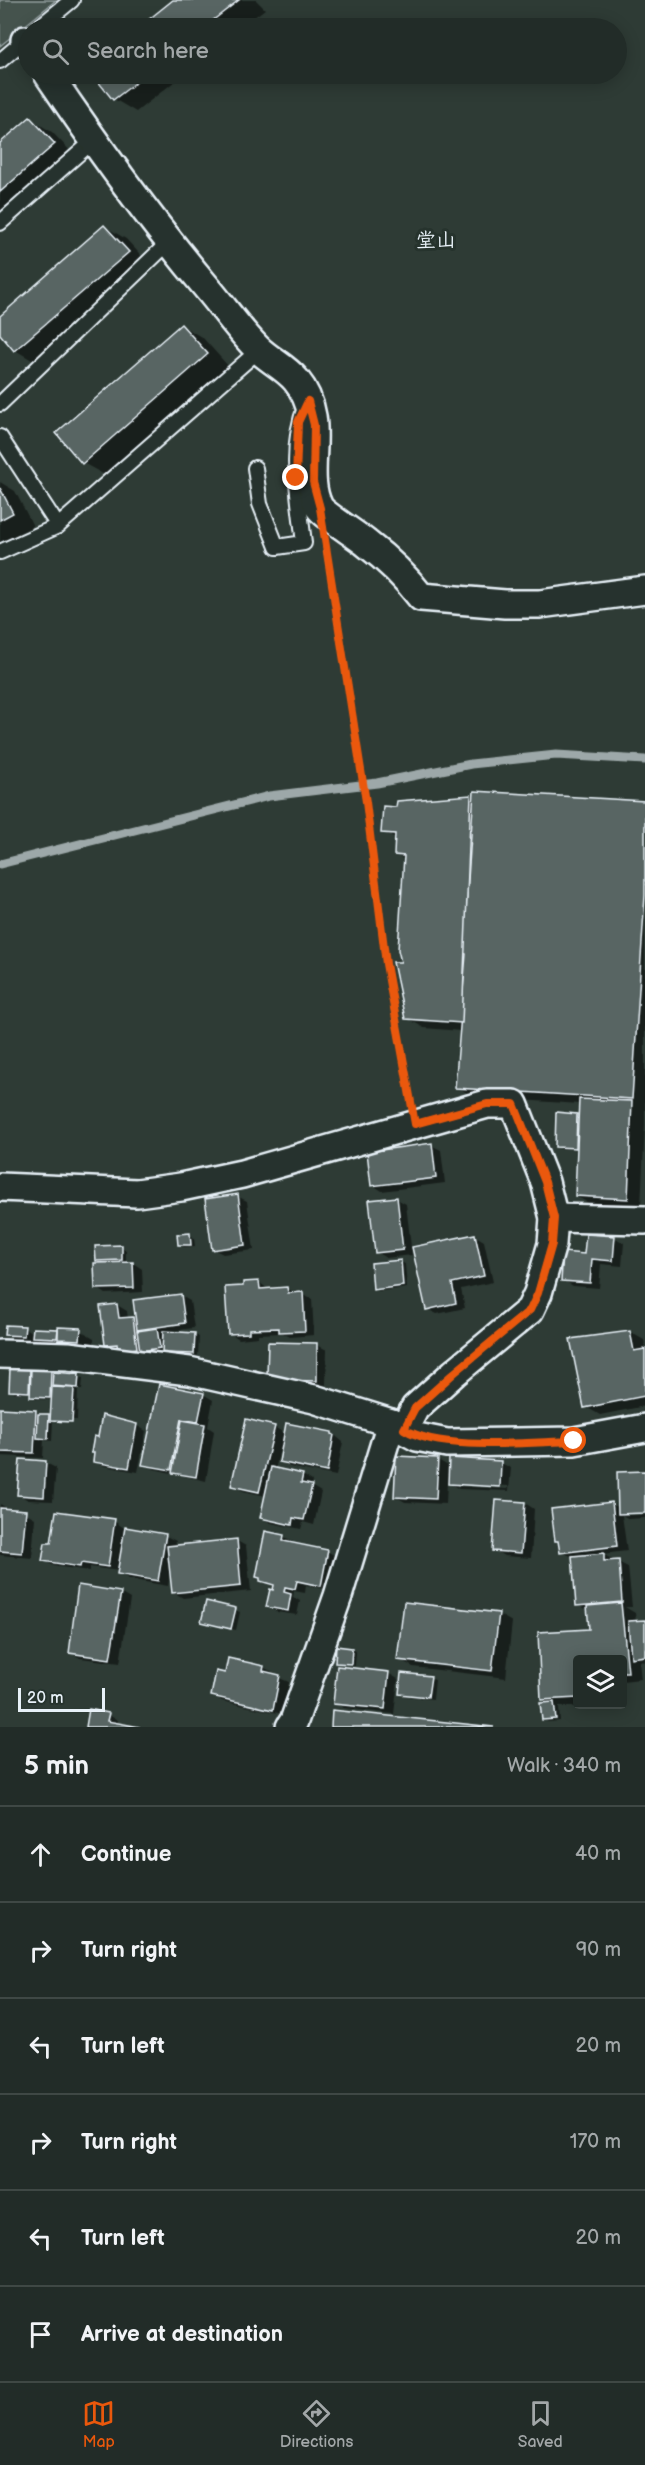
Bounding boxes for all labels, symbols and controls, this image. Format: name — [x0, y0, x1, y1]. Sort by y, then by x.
search box — [18, 18, 627, 84]
icon: search — [39, 35, 72, 68]
text: Search here — [87, 38, 209, 65]
district label: 堂山 — [416, 229, 456, 253]
route end — [282, 464, 308, 490]
route start — [560, 1427, 586, 1453]
map controls — [573, 1655, 627, 1709]
button: layers — [573, 1655, 627, 1709]
scale bar — [18, 1685, 105, 1712]
text: 20 m — [27, 1689, 63, 1708]
text: 5 min — [24, 1751, 89, 1782]
text: Walk · 340 m — [507, 1754, 621, 1778]
icon: ahead — [24, 1838, 57, 1871]
text: Continue — [81, 1841, 171, 1868]
text: 40 m — [575, 1842, 621, 1866]
icon: right — [24, 1934, 57, 1967]
text: Turn right — [81, 1937, 177, 1964]
text: 90 m — [576, 1938, 621, 1962]
icon: left — [24, 2030, 57, 2063]
text: Turn left — [81, 2033, 165, 2060]
text: 20 m — [576, 2034, 621, 2058]
icon: right — [24, 2126, 57, 2159]
text: Turn right — [81, 2129, 177, 2156]
text: 170 m — [570, 2130, 621, 2154]
icon: left — [24, 2222, 57, 2255]
text: Turn left — [81, 2225, 165, 2252]
text: 20 m — [576, 2226, 621, 2250]
icon: arrive — [24, 2318, 57, 2351]
text: Arrive at destination — [81, 2321, 283, 2348]
tab: Map — [82, 2397, 115, 2452]
tab: Directions — [280, 2397, 353, 2452]
tab: Saved — [518, 2397, 563, 2452]

